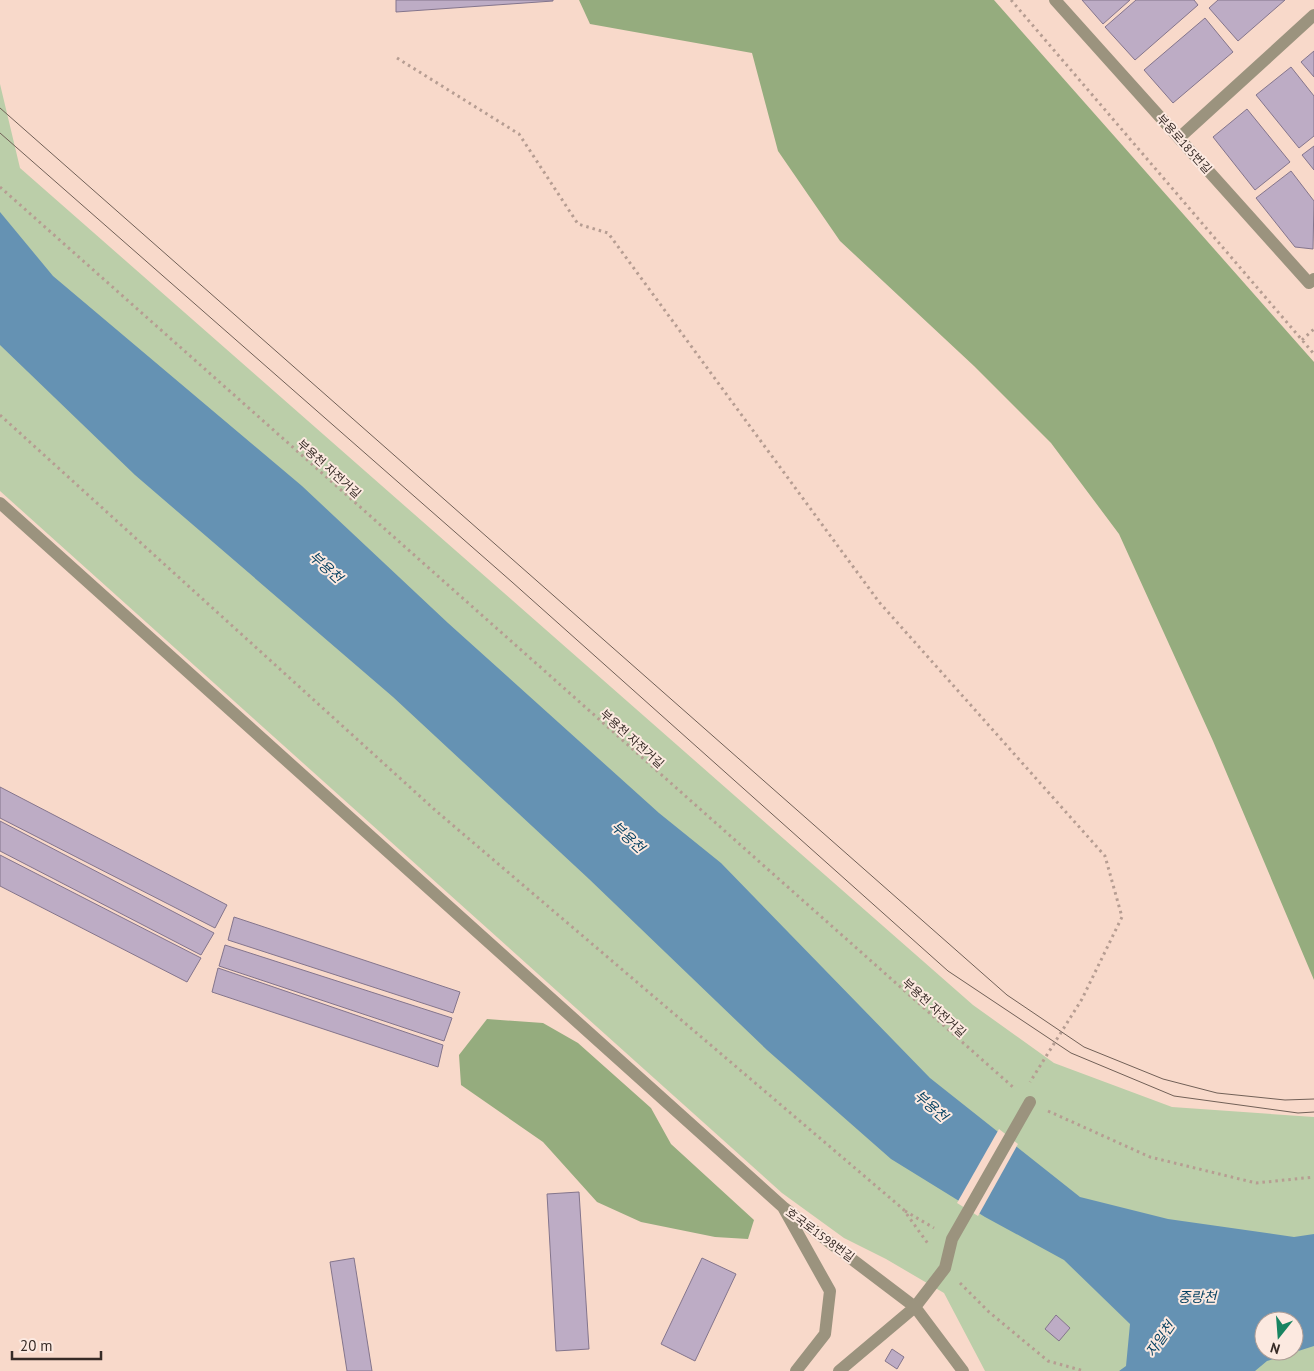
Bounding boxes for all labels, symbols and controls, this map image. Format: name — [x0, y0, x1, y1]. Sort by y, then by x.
street label: 부용로185번길 — [1154, 111, 1215, 176]
street label: 부용천 자전거길 — [294, 436, 364, 501]
water label: 부용천 — [306, 547, 347, 587]
street label: 부용천 자전거길 — [597, 706, 667, 771]
water label: 부용천 — [608, 817, 649, 857]
street label: 부용천 자전거길 — [899, 975, 969, 1040]
water label: 부용천 — [911, 1087, 952, 1126]
street label: 호국로1598번길 — [783, 1205, 858, 1265]
water label: 중랑천 — [1178, 1288, 1217, 1306]
north arrow — [1254, 1311, 1304, 1361]
water label: 자일천 — [1142, 1317, 1179, 1360]
scale bar — [12, 1328, 101, 1360]
text: 20 m — [20, 1336, 53, 1355]
text: N — [1268, 1338, 1282, 1358]

